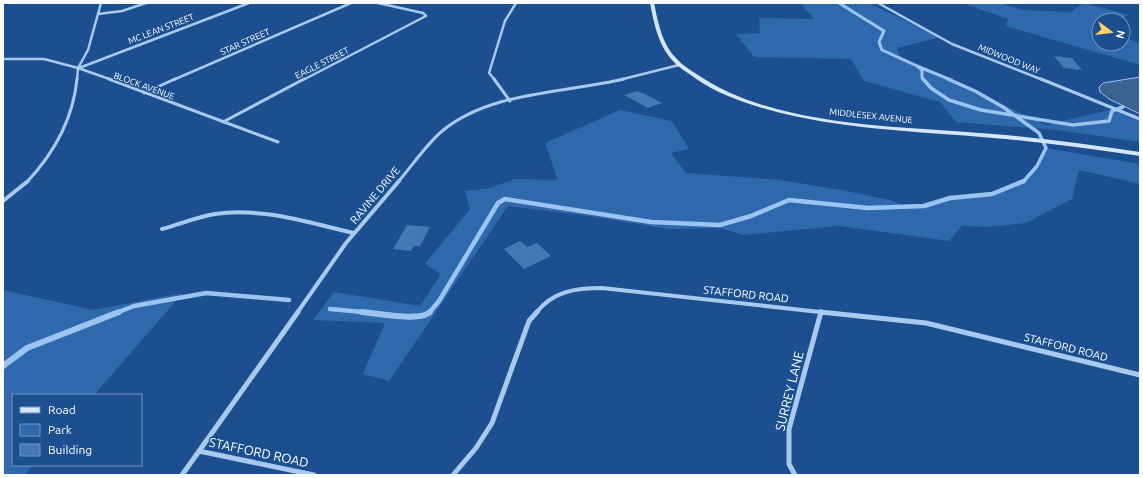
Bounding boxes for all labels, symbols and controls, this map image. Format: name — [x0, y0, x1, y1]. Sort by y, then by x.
street label: MC LEAN STREET — [127, 12, 195, 46]
north arrow — [1091, 12, 1131, 52]
street label: STAR STREET — [219, 27, 271, 57]
text: N — [1114, 29, 1128, 40]
street label: MIDWOOD WAY — [977, 42, 1042, 76]
street label: EAGLE STREET — [293, 45, 351, 81]
street label: BLOCK AVENUE — [112, 70, 176, 102]
street label: MIDDLESEX AVENUE — [829, 107, 913, 125]
street label: RAVINE DRIVE — [348, 164, 402, 226]
street label: STAFFORD ROAD — [703, 284, 790, 304]
street label: STAFFORD ROAD — [1023, 331, 1109, 363]
street label: SURREY LANE — [772, 350, 806, 432]
legend — [12, 394, 142, 466]
text: Road — [48, 403, 76, 416]
text: Park — [48, 423, 72, 436]
street label: STAFFORD ROAD — [208, 435, 310, 469]
text: Building — [48, 443, 92, 456]

